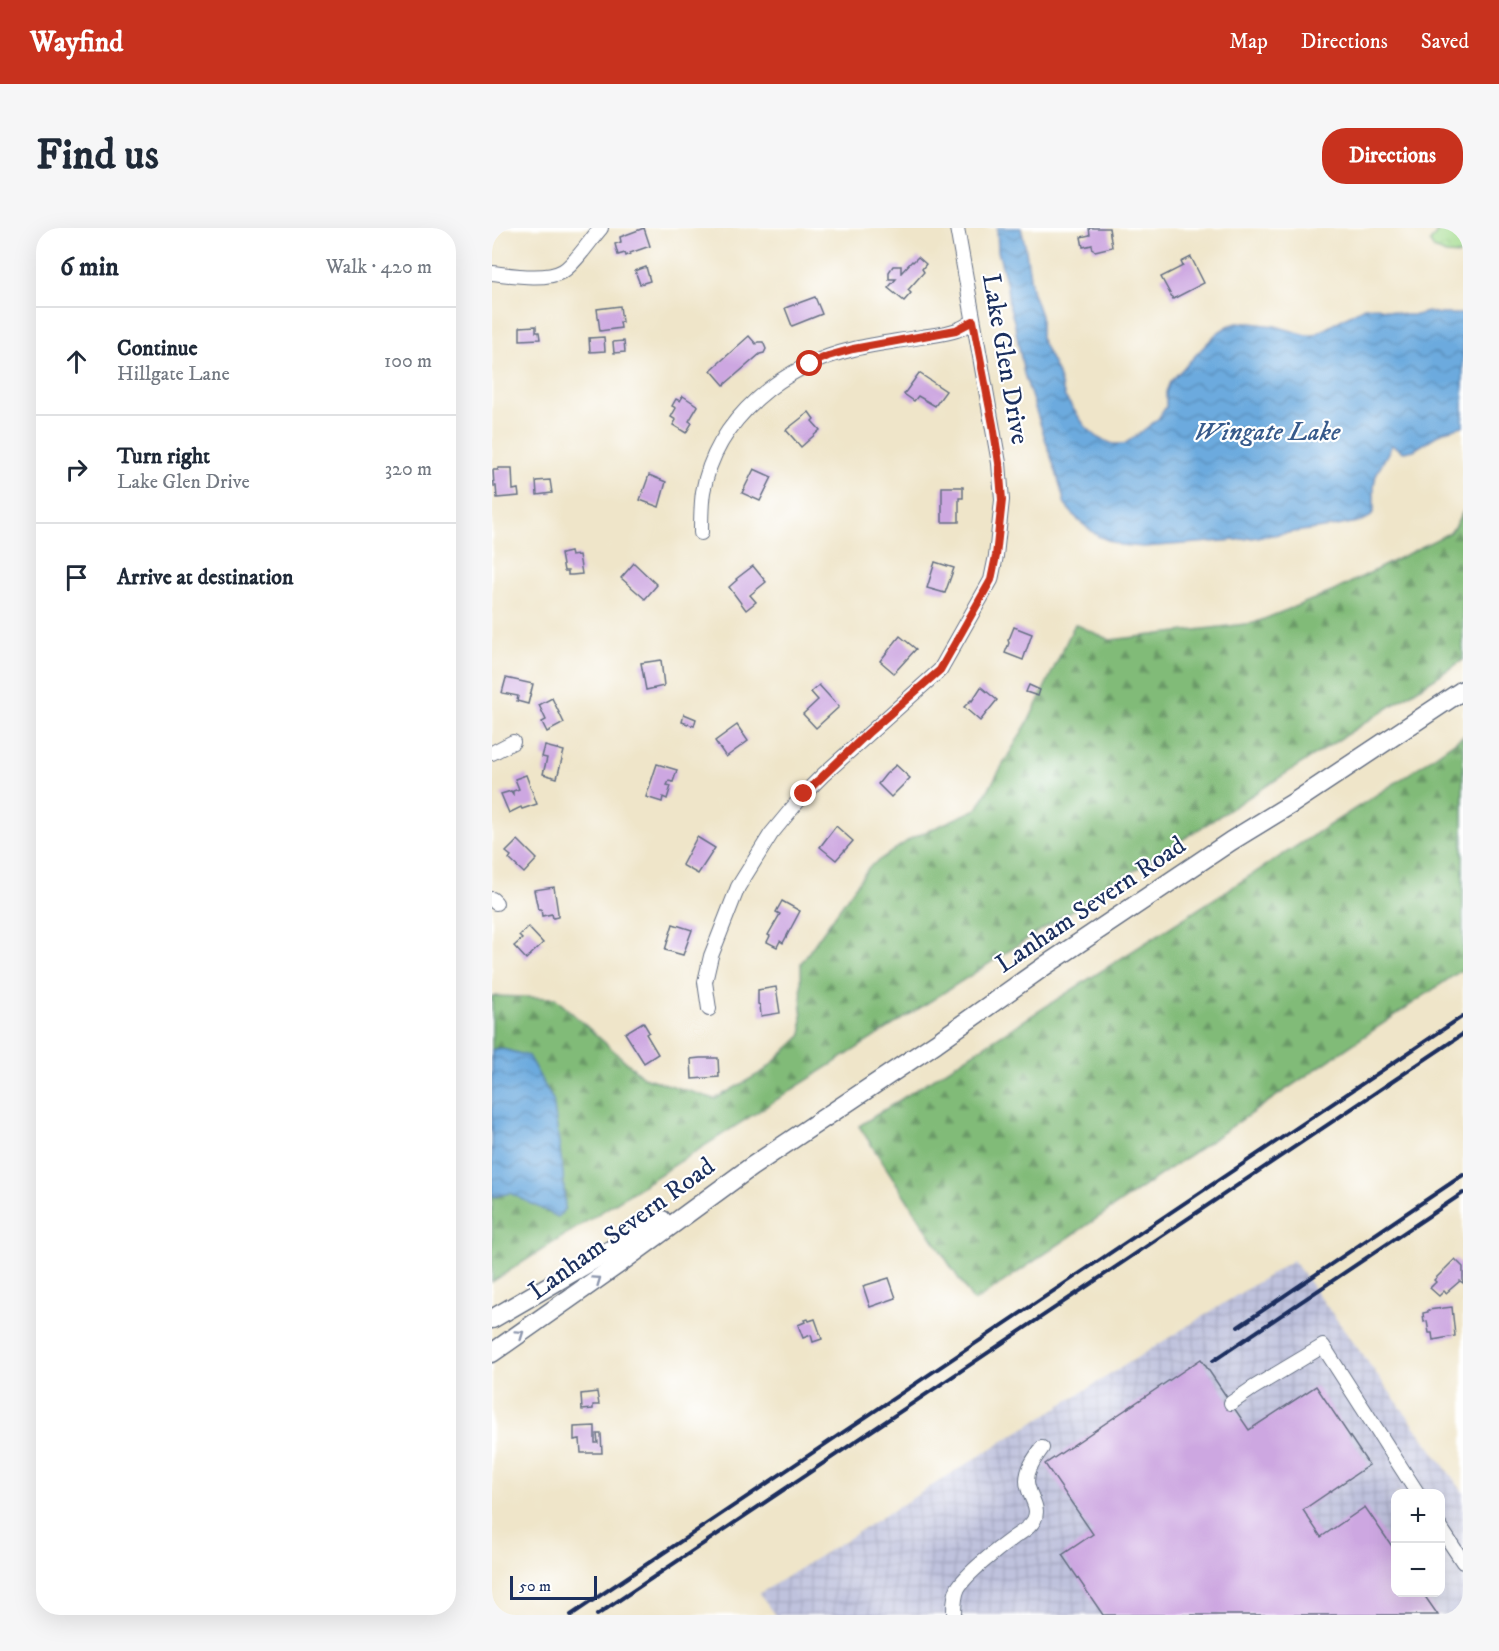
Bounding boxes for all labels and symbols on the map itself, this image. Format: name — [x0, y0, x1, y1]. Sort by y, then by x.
street label: Lake Glen Drive — [974, 271, 1036, 447]
route start — [796, 350, 822, 376]
water label: Wingate Lake — [1194, 415, 1341, 449]
route end — [790, 780, 816, 806]
street label: Lanham Severn Road — [990, 829, 1192, 981]
street label: Lanham Severn Road — [522, 1150, 722, 1308]
one-way arrow — [590, 1276, 601, 1287]
one-way arrow — [514, 1330, 525, 1341]
scale bar — [510, 1573, 597, 1600]

